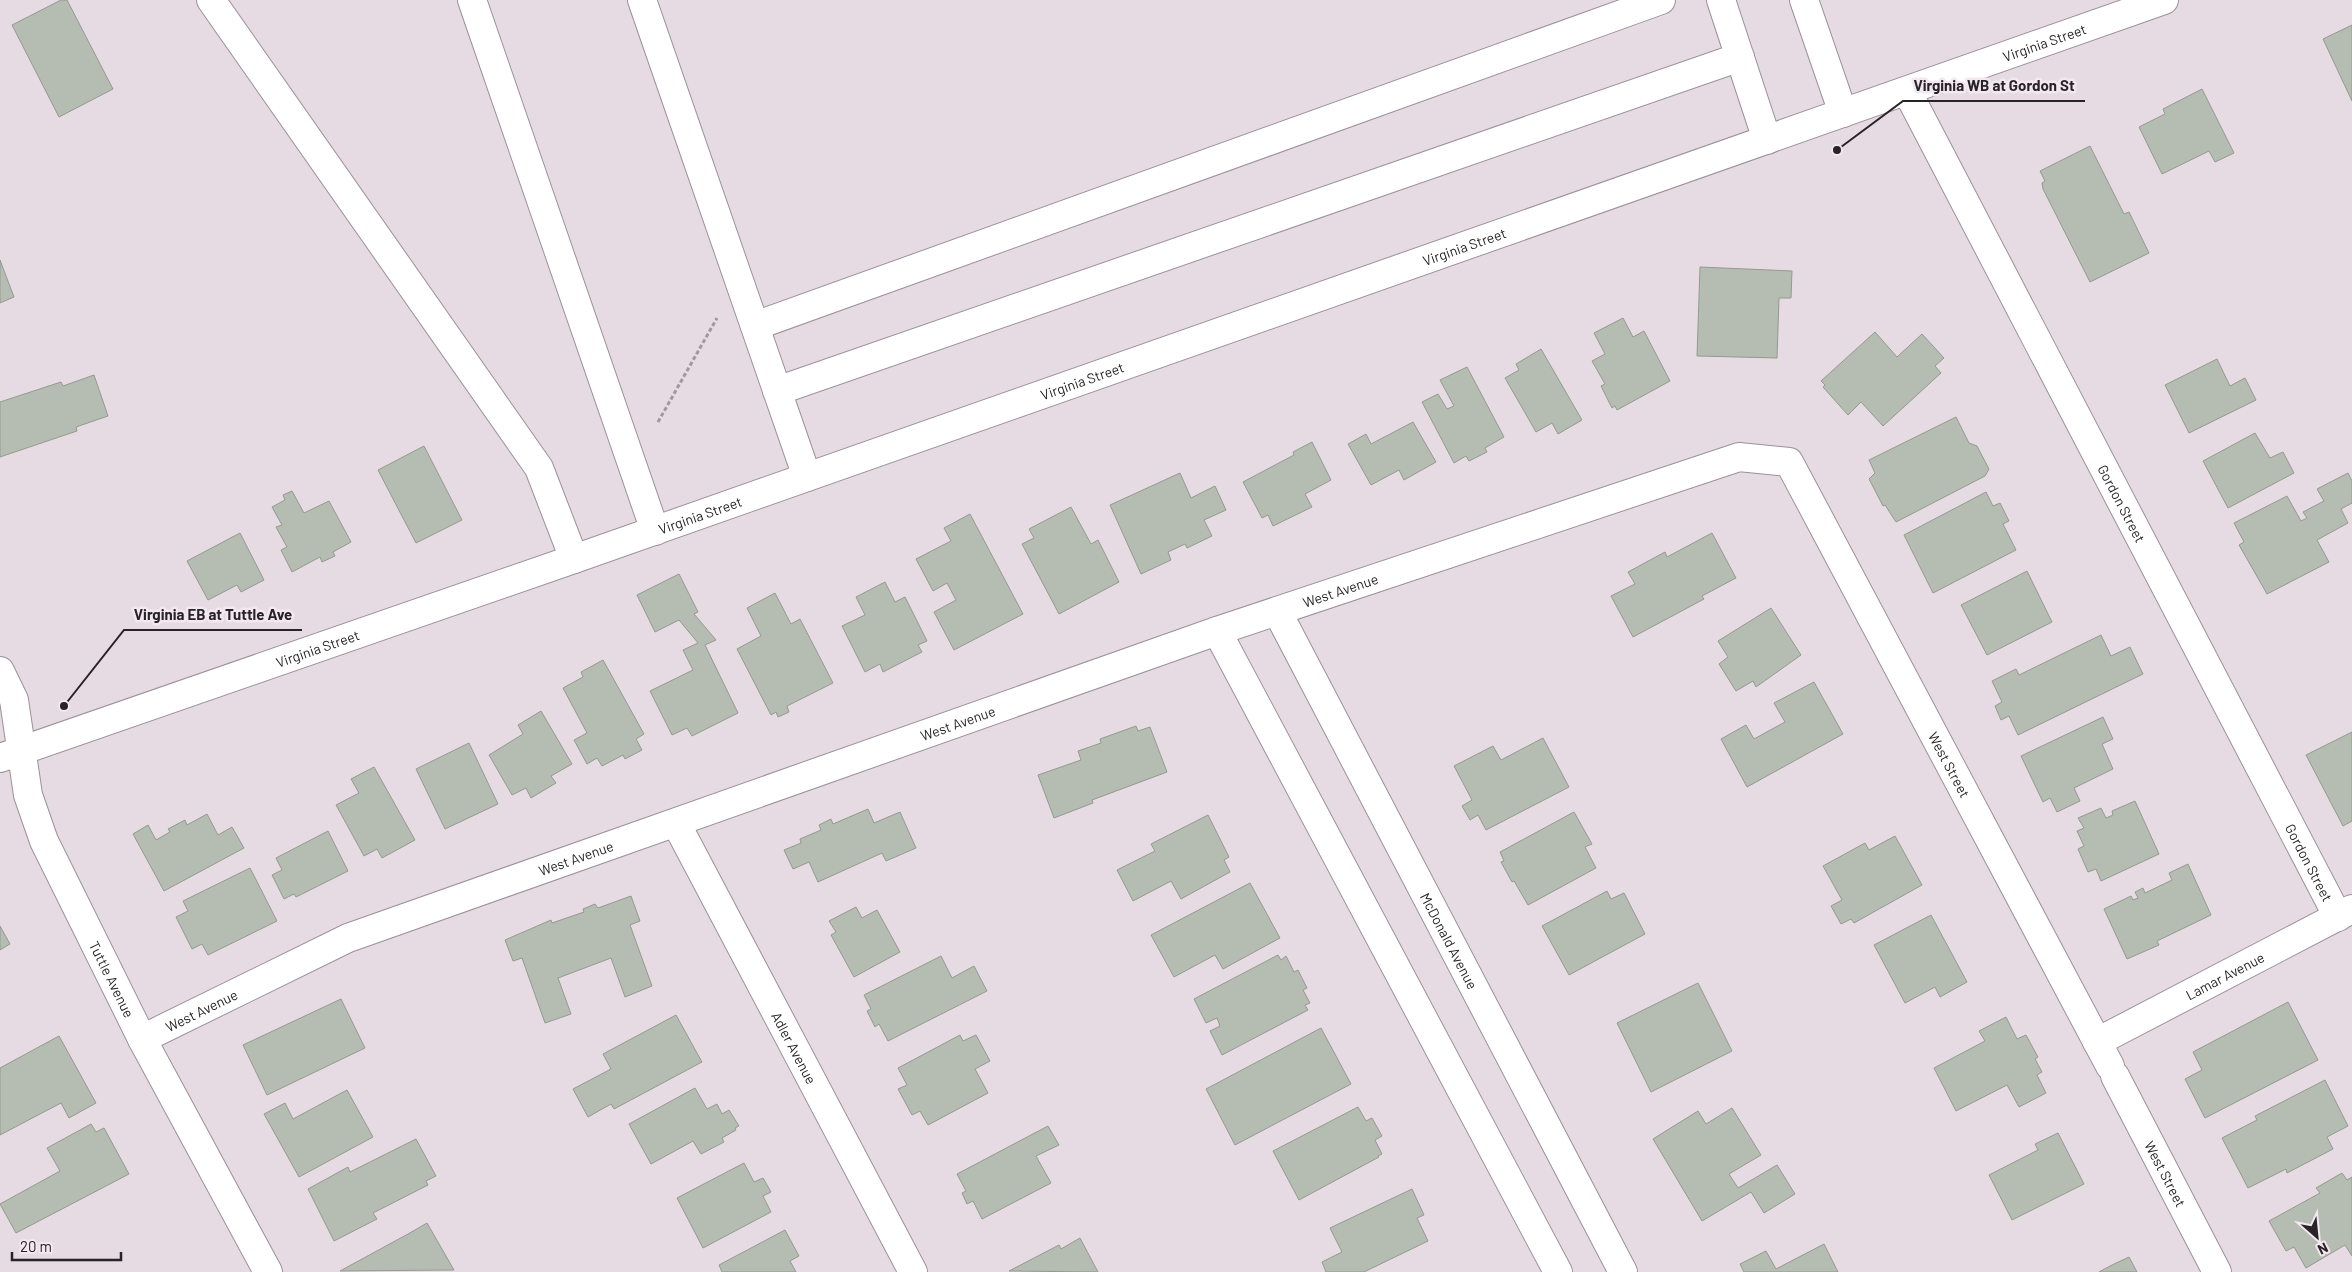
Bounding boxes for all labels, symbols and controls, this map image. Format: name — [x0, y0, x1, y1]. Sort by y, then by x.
street label: Virginia Street — [2000, 20, 2088, 65]
callout: Virginia WB at Gordon St — [1903, 71, 2085, 101]
text: Virginia WB at Gordon St — [1913, 76, 2075, 94]
street label: Virginia Street — [1420, 224, 1508, 269]
street label: Virginia Street — [1038, 358, 1126, 403]
street label: Gordon Street — [2095, 462, 2149, 545]
street label: Virginia Street — [656, 492, 744, 537]
street label: West Avenue — [1301, 569, 1380, 610]
callout: Virginia EB at Tuttle Ave — [124, 600, 302, 630]
text: Virginia EB at Tuttle Ave — [134, 605, 292, 623]
street label: Virginia Street — [273, 626, 361, 670]
street label: West Avenue — [918, 702, 997, 744]
street label: West Street — [1925, 729, 1974, 800]
street label: Gordon Street — [2282, 821, 2337, 904]
street label: West Avenue — [536, 837, 615, 879]
street label: McDonald Avenue — [1417, 889, 1482, 992]
street label: Tuttle Avenue — [86, 938, 138, 1020]
street label: Lamar Avenue — [2182, 948, 2267, 1003]
street label: West Avenue — [162, 985, 240, 1035]
street label: Adler Avenue — [769, 1009, 821, 1087]
street label: West Street — [2142, 1138, 2190, 1209]
north arrow — [2292, 1212, 2342, 1262]
scale bar — [12, 1230, 121, 1262]
text: 20 m — [20, 1237, 52, 1255]
text: N — [2315, 1239, 2331, 1259]

